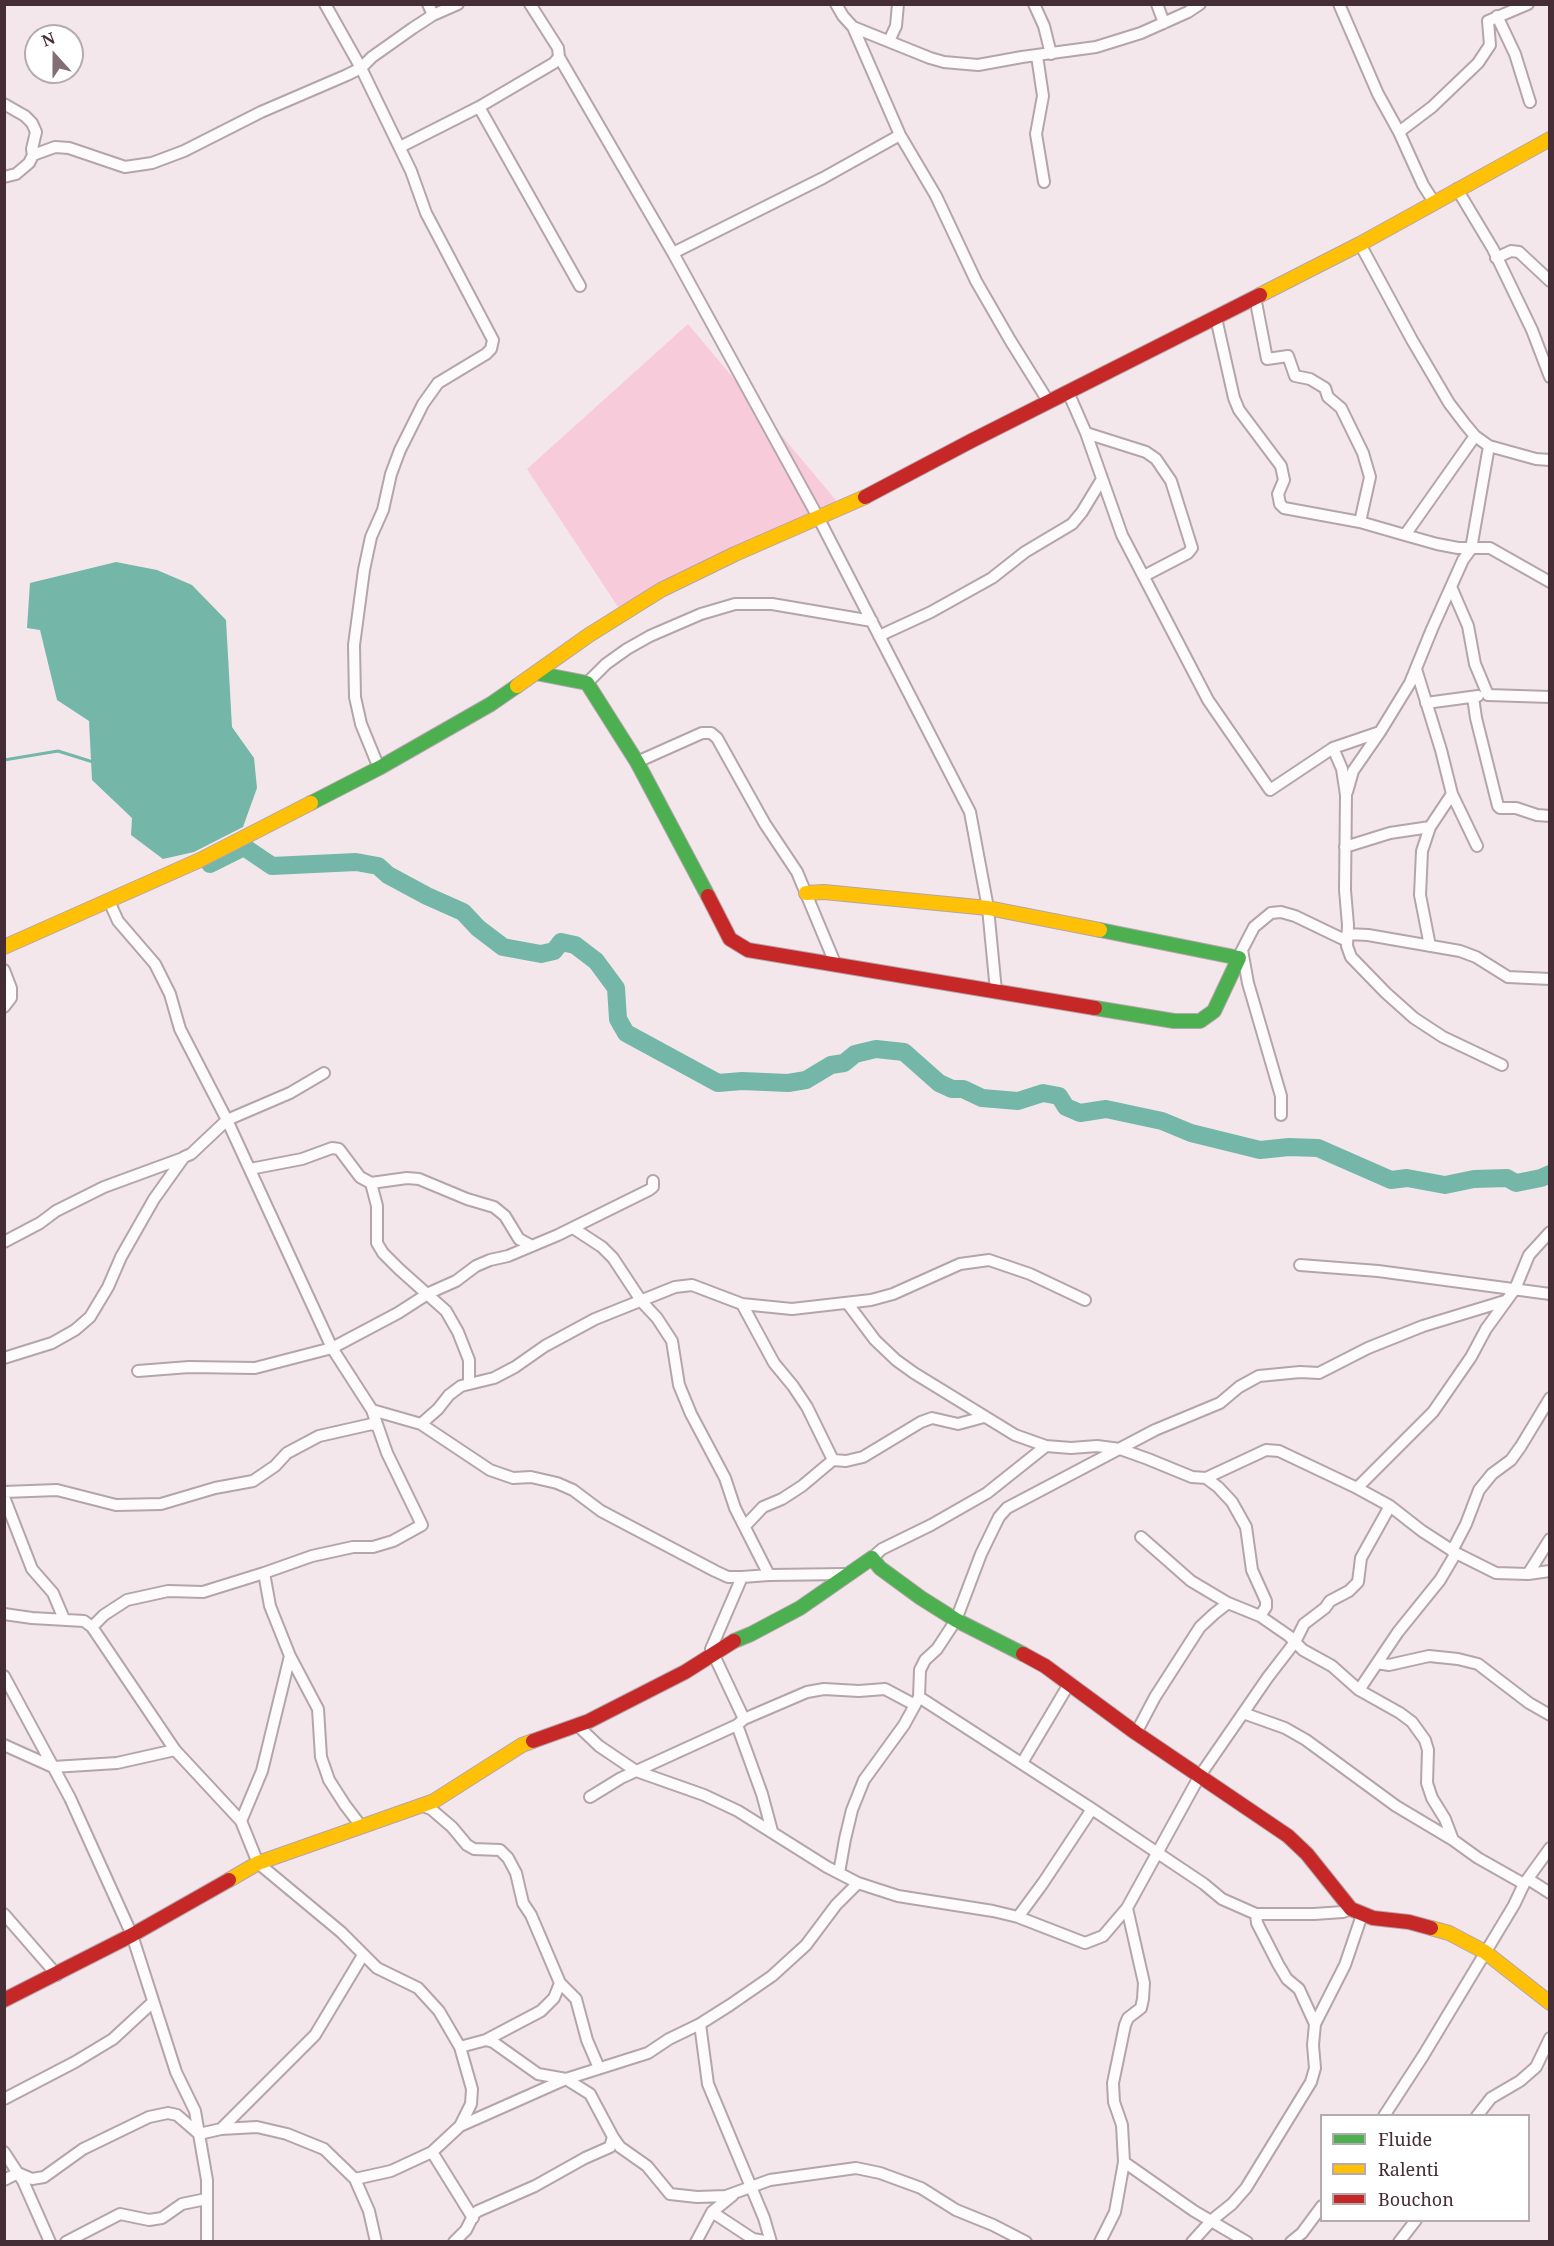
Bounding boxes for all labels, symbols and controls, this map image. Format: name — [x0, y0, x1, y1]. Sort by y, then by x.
north arrow — [24, 24, 84, 84]
text: N — [38, 27, 58, 52]
legend — [1320, 2114, 1530, 2222]
text: Fluide — [1378, 2127, 1432, 2151]
text: Ralenti — [1378, 2157, 1439, 2181]
text: Bouchon — [1378, 2187, 1454, 2211]

